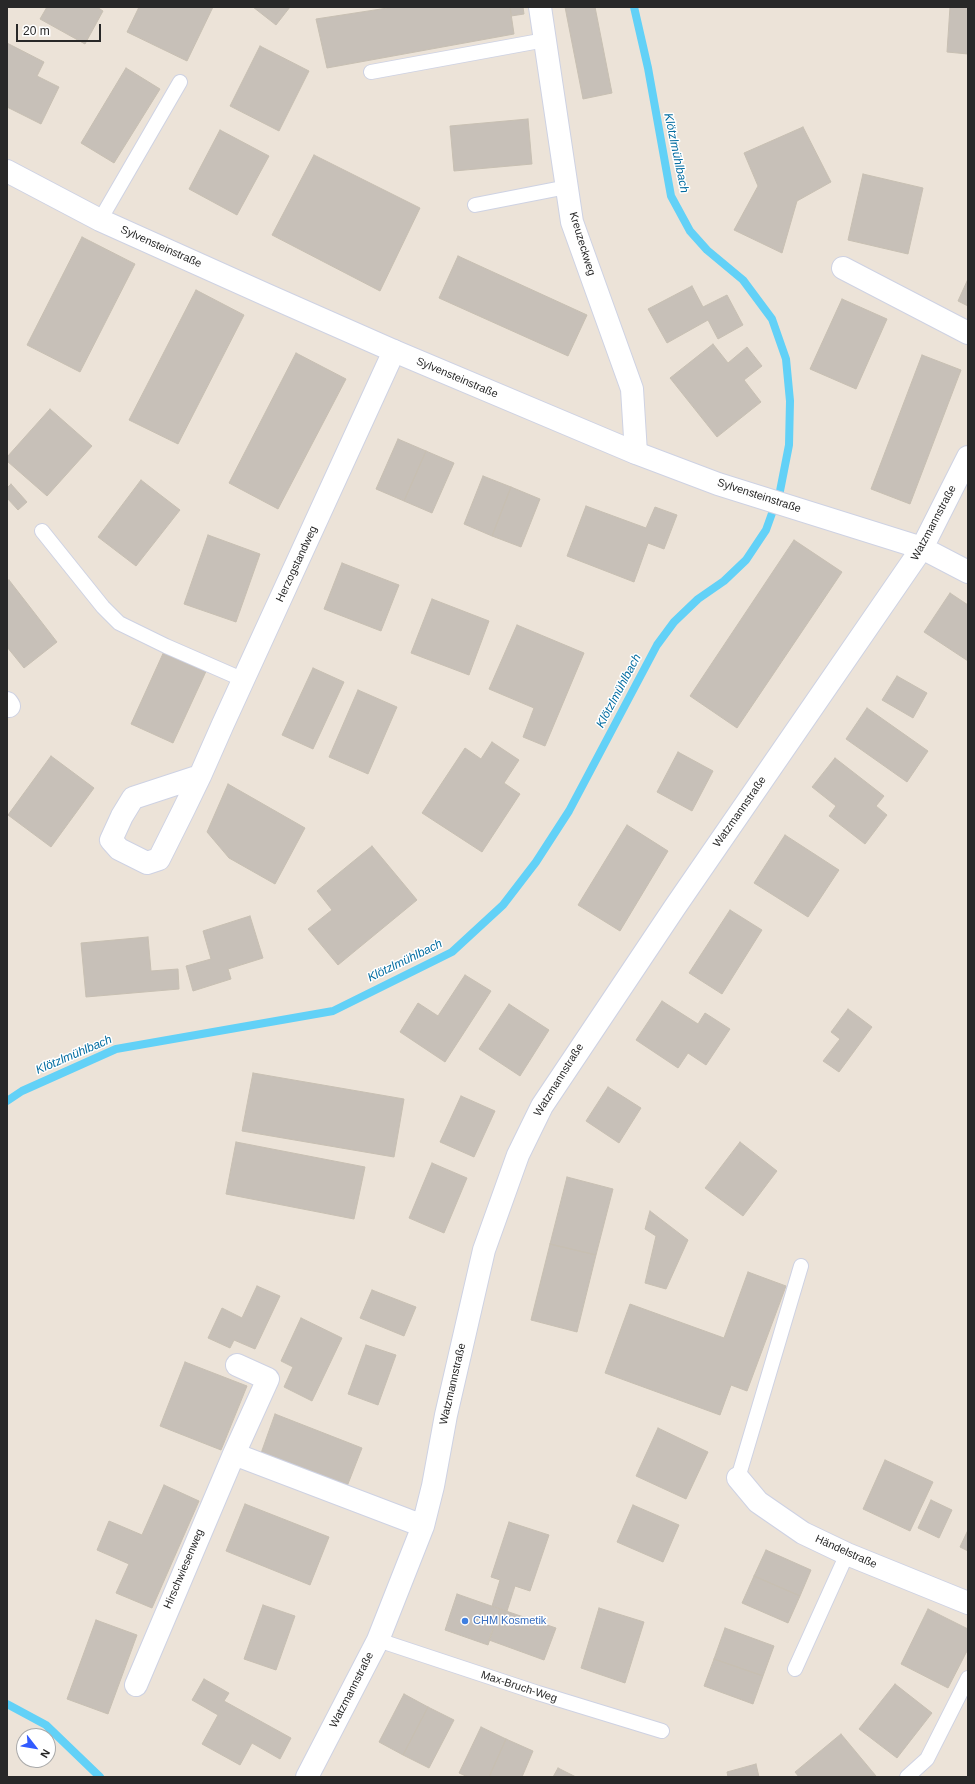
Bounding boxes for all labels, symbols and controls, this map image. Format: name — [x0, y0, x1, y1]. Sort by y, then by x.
scale bar — [18, 16, 103, 42]
text: 20 m — [23, 24, 50, 38]
water label: Klötzlmühlbach — [660, 112, 692, 194]
street label: Kreuzeckweg — [566, 210, 598, 278]
street label: Sylvensteinstraße — [118, 223, 204, 271]
street label: Sylvensteinstraße — [414, 355, 500, 401]
street label: Sylvensteinstraße — [715, 476, 803, 516]
street label: Watzmannstraße — [909, 483, 959, 563]
street label: Herzogstandweg — [274, 524, 320, 604]
water label: Klötzlmühlbach — [594, 652, 644, 730]
street label: Watzmannstraße — [711, 774, 769, 850]
water label: Klötzlmühlbach — [365, 937, 445, 985]
water label: Klötzlmühlbach — [34, 1032, 114, 1078]
street label: Watzmannstraße — [531, 1041, 587, 1119]
street label: Watzmannstraße — [437, 1342, 469, 1426]
street label: Hirschwiesenweg — [161, 1527, 207, 1611]
street label: Händelstraße — [813, 1533, 879, 1571]
place label: CHM Kosmetik — [473, 1614, 546, 1628]
marker: CHM Kosmetik — [460, 1616, 470, 1626]
street label: Watzmannstraße — [327, 1650, 377, 1730]
street label: Max-Bruch-Weg — [479, 1668, 559, 1706]
north arrow — [16, 1728, 56, 1768]
text: N — [38, 1747, 53, 1760]

